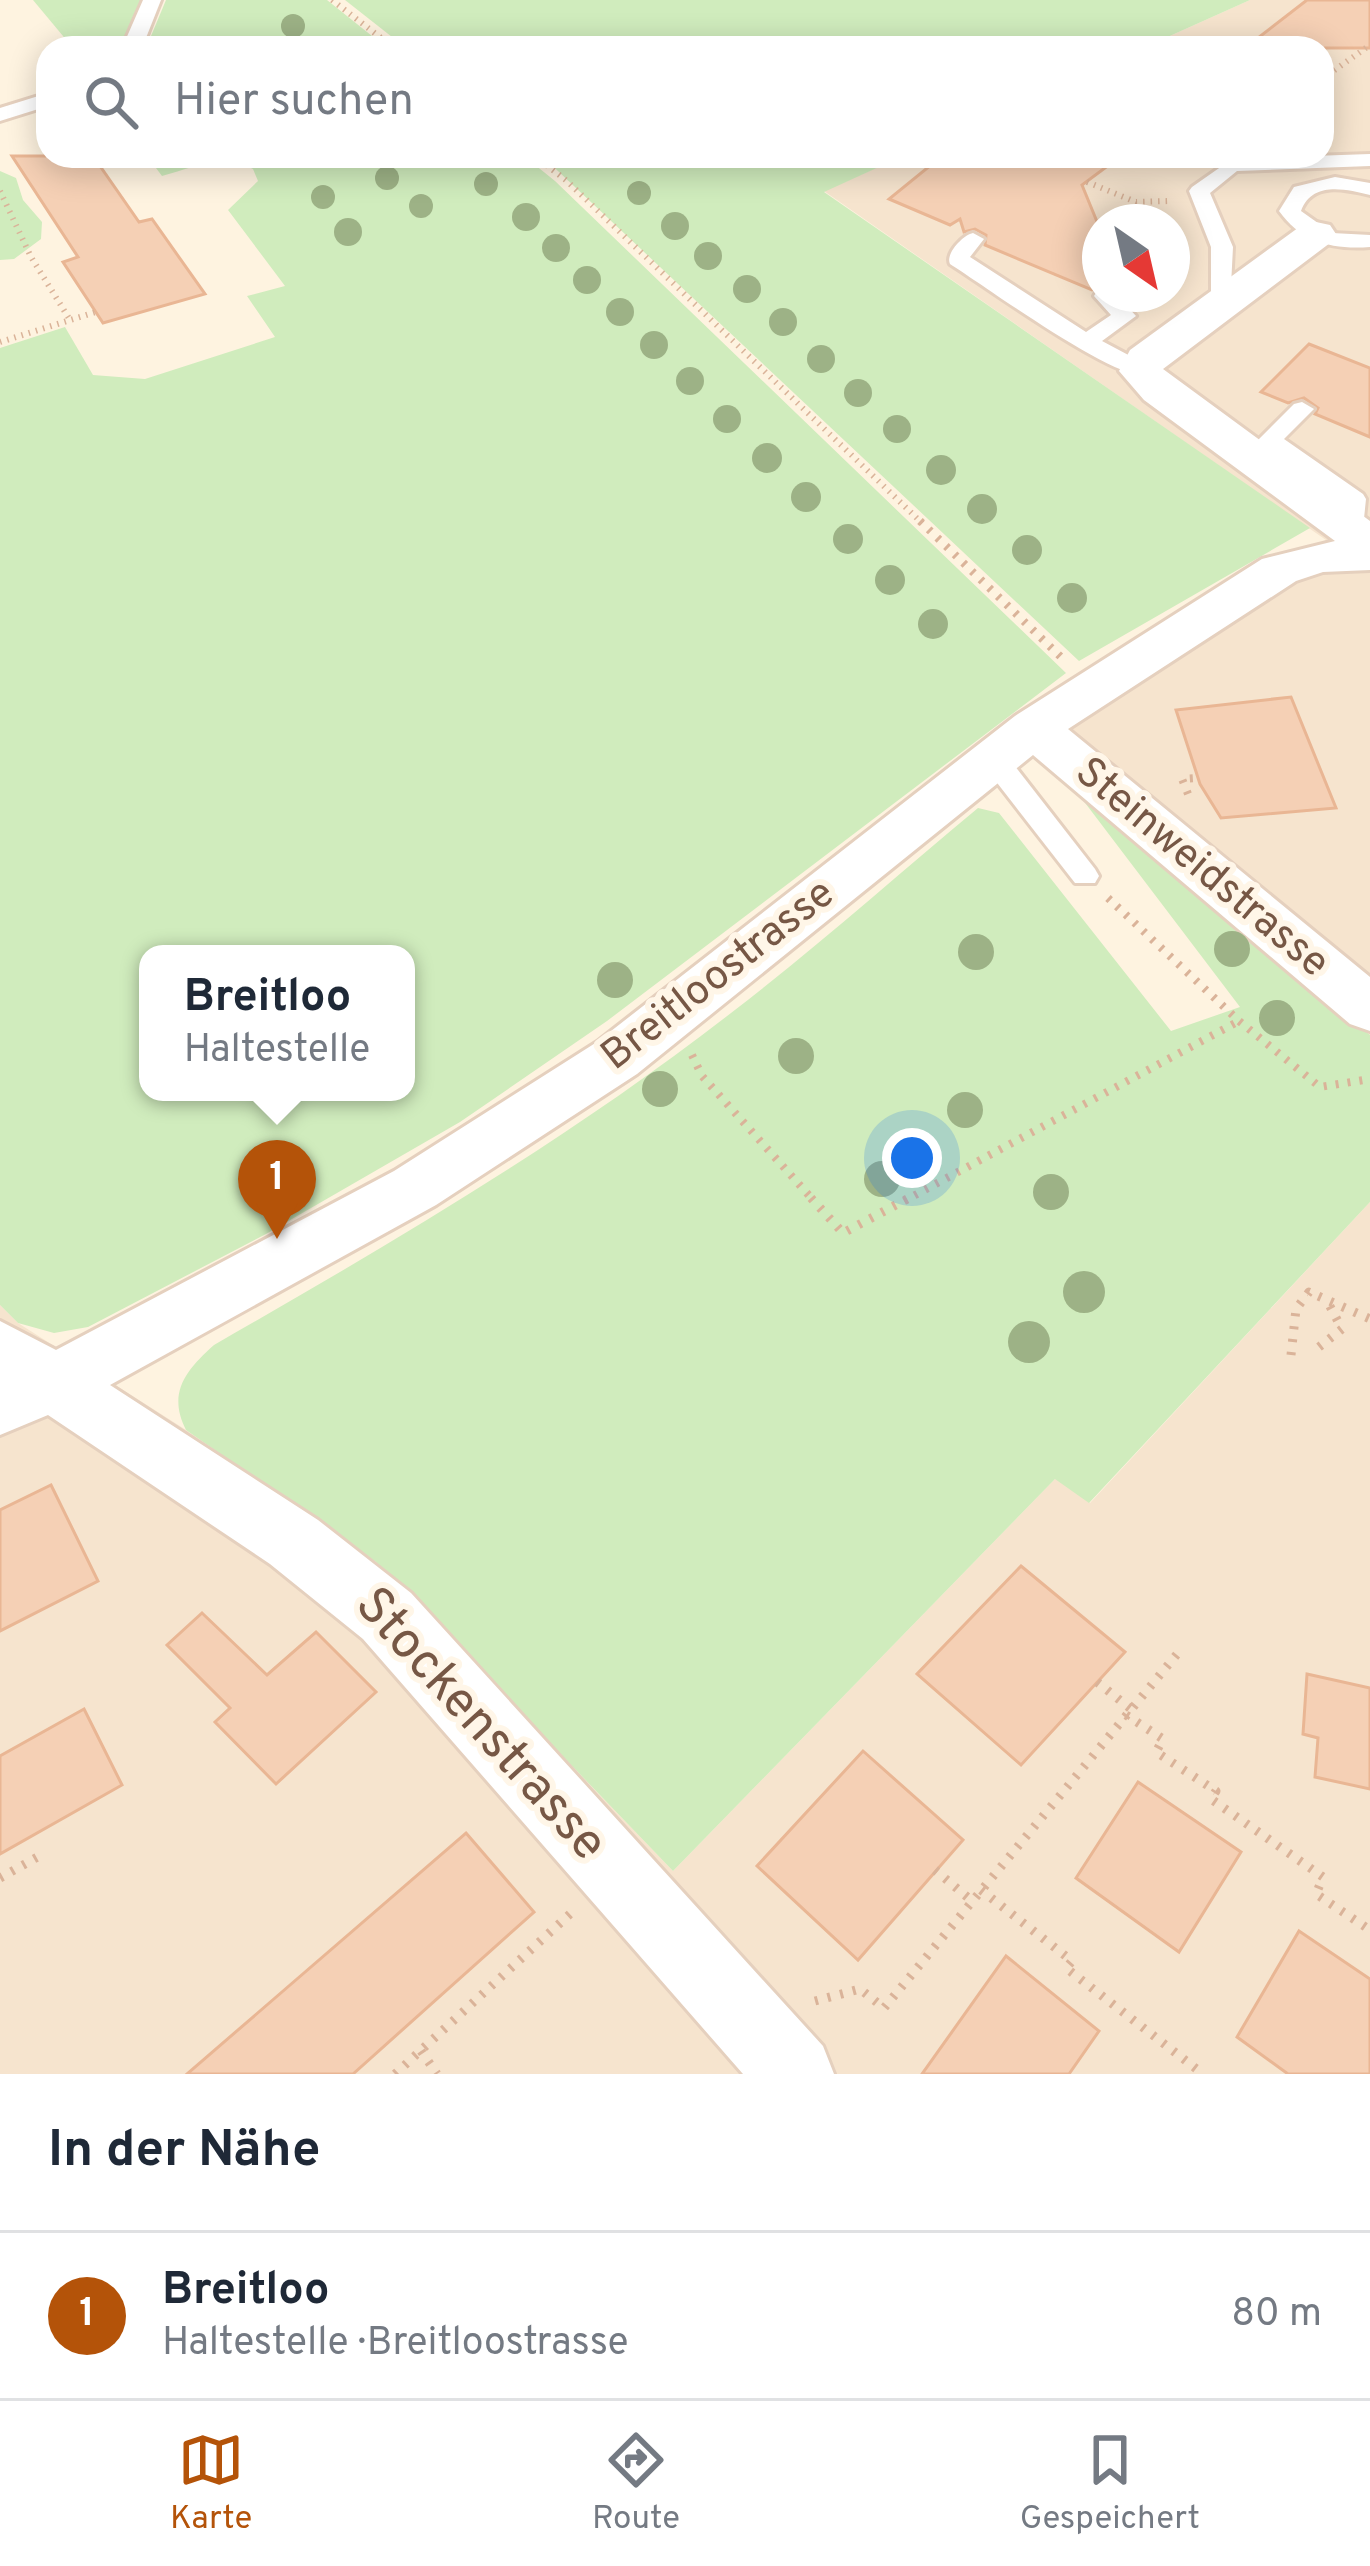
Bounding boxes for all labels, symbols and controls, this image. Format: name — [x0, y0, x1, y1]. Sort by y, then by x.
search box — [36, 36, 1334, 168]
icon: search — [78, 69, 144, 135]
text: Hier suchen — [174, 74, 414, 131]
north arrow — [1082, 204, 1190, 312]
street label: Steinweidstrasse — [1063, 747, 1339, 991]
street label: Breitloostrasse — [592, 868, 846, 1084]
popup — [139, 945, 415, 1101]
text: Breitloo — [184, 970, 351, 1027]
text: Haltestelle — [184, 1027, 370, 1076]
your location — [882, 1128, 942, 1188]
pin: 1 — [238, 1140, 316, 1239]
street label: Stockenstrasse — [339, 1575, 619, 1877]
text: In der Nähe — [48, 2120, 320, 2185]
text: Breitloo — [162, 2263, 330, 2320]
text: 1 — [79, 2291, 95, 2340]
text: 80 m — [1231, 2291, 1322, 2340]
text: Haltestelle · Breitloostrasse — [162, 2320, 629, 2369]
tab: Karte — [170, 2427, 252, 2541]
tab: Route — [592, 2427, 680, 2541]
tab: Gespeichert — [1020, 2427, 1200, 2541]

